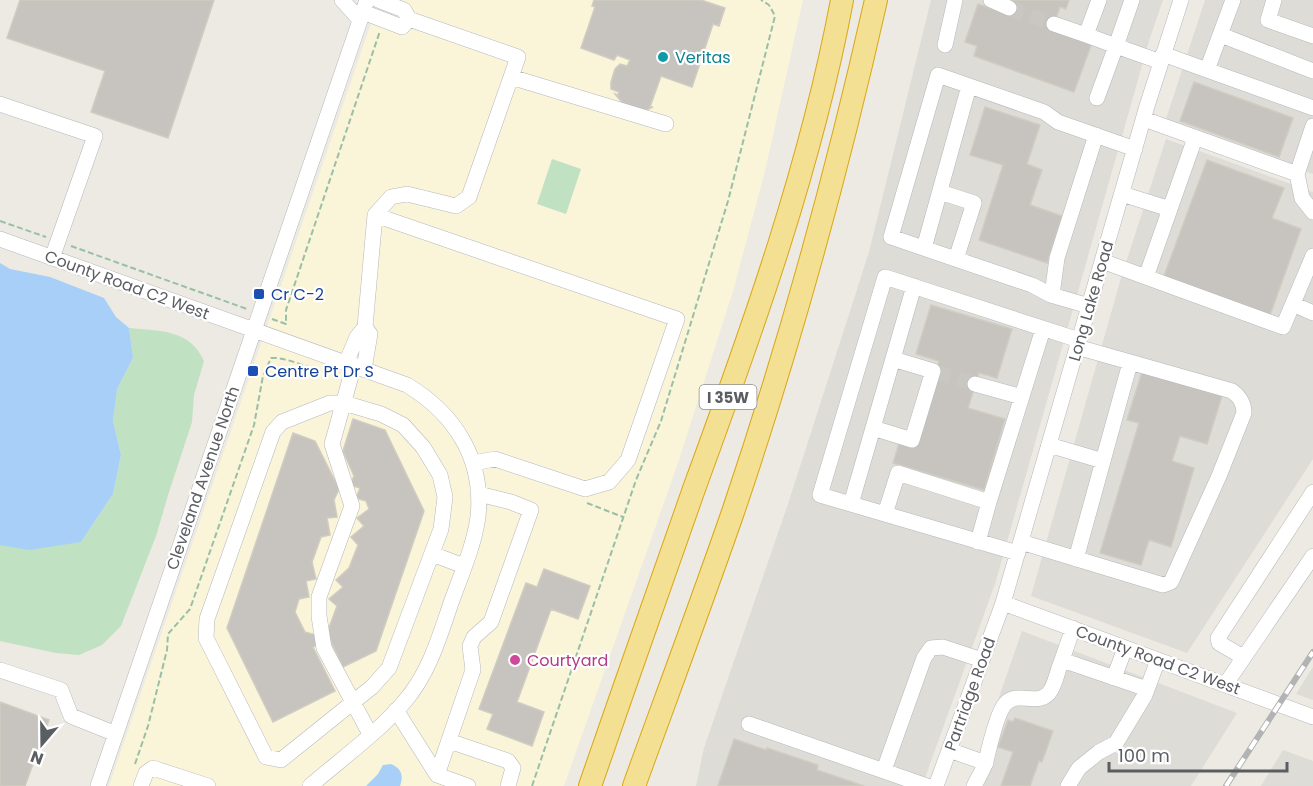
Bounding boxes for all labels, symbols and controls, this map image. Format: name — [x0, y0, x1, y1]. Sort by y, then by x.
place label: Veritas — [675, 46, 731, 69]
marker: Veritas — [656, 50, 670, 64]
street label: Long Lake Road — [1063, 238, 1119, 364]
street label: County Road C2 West — [42, 245, 213, 326]
place label: Cr C-2 — [271, 283, 324, 306]
marker: Cr C-2 — [252, 287, 266, 301]
place label: Centre Pt Dr S — [265, 360, 374, 383]
marker: Centre Pt Dr S — [246, 364, 260, 378]
street label: Cleveland Avenue North — [161, 383, 245, 573]
road number: I 35W — [700, 385, 756, 409]
street label: County Road C2 West — [1073, 620, 1244, 701]
street label: Partridge Road — [939, 634, 1001, 754]
place label: Courtyard — [527, 649, 608, 672]
marker: Courtyard — [508, 653, 522, 667]
north arrow — [12, 714, 72, 774]
scale bar — [1109, 735, 1288, 773]
text: 100 m — [1118, 743, 1170, 768]
text: N — [27, 745, 47, 770]

